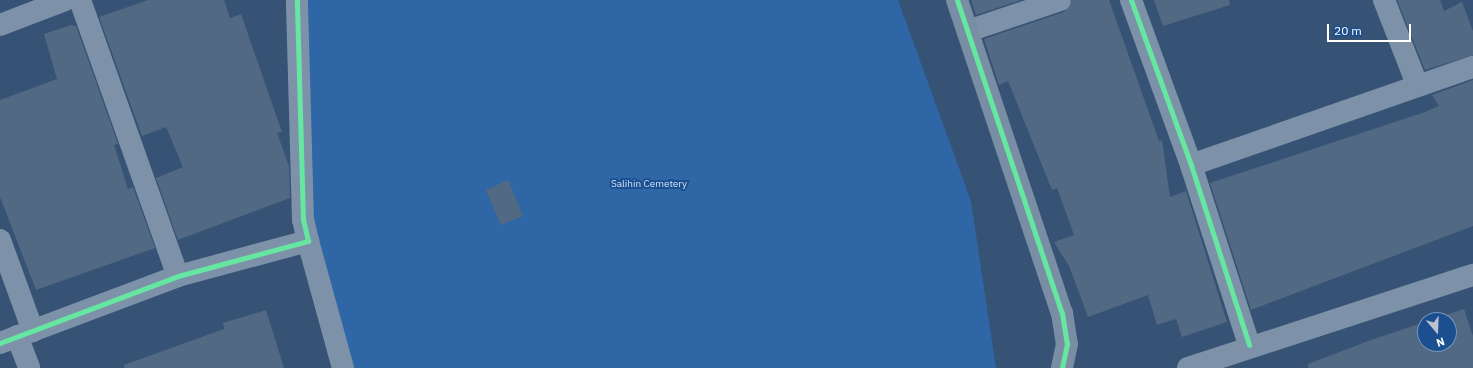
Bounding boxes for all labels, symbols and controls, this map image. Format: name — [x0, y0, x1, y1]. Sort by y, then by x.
scale bar — [1329, 16, 1413, 42]
text: 20 m — [1334, 23, 1362, 38]
park label: Salihin Cemetery — [611, 178, 687, 190]
north arrow — [1417, 312, 1457, 352]
text: N — [1435, 334, 1447, 350]

